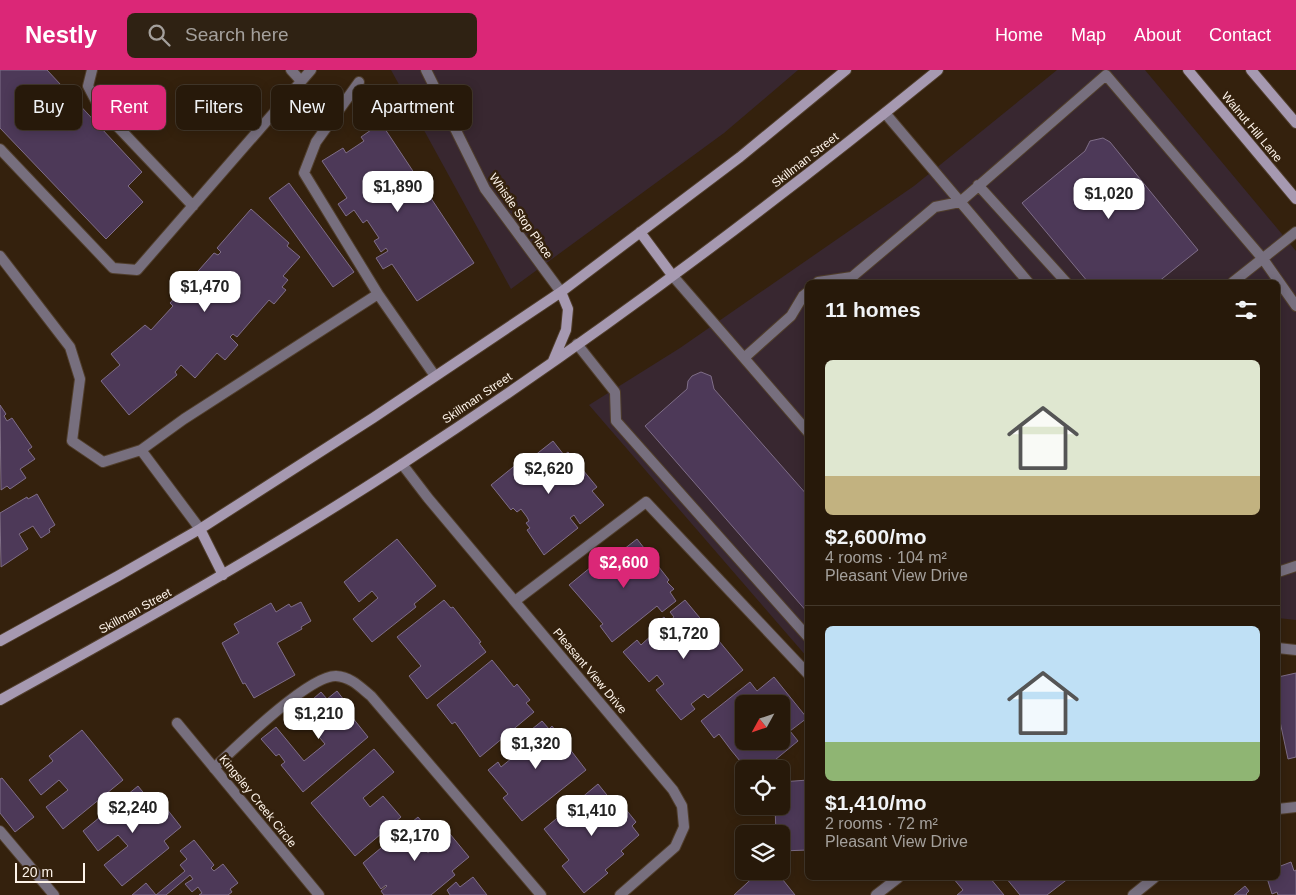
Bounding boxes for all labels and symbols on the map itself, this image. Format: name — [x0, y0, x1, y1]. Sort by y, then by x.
street label: Walnut Hill Lane — [1219, 89, 1286, 165]
street label: Skillman Street — [769, 129, 842, 190]
pin: $1,890 — [357, 170, 439, 213]
street label: Whistle Stop Place — [486, 171, 556, 262]
pin: $1,020 — [1068, 178, 1150, 220]
pin: $1,470 — [164, 270, 246, 313]
street label: Skillman Street — [440, 369, 515, 426]
pin: $2,620 — [508, 452, 590, 495]
pin: $2,600 — [583, 546, 665, 589]
street label: Skillman Street — [96, 585, 174, 637]
pin: $1,720 — [643, 618, 725, 660]
street label: Pleasant View Drive — [550, 625, 630, 717]
north arrow — [735, 695, 790, 750]
pin: $1,210 — [278, 698, 360, 740]
pin: $1,320 — [495, 728, 577, 770]
street label: Kingsley Creek Circle — [216, 752, 300, 850]
pin: $2,240 — [92, 792, 174, 834]
pin: $1,410 — [551, 794, 633, 837]
pin: $2,170 — [374, 820, 456, 862]
scale bar — [15, 860, 85, 883]

